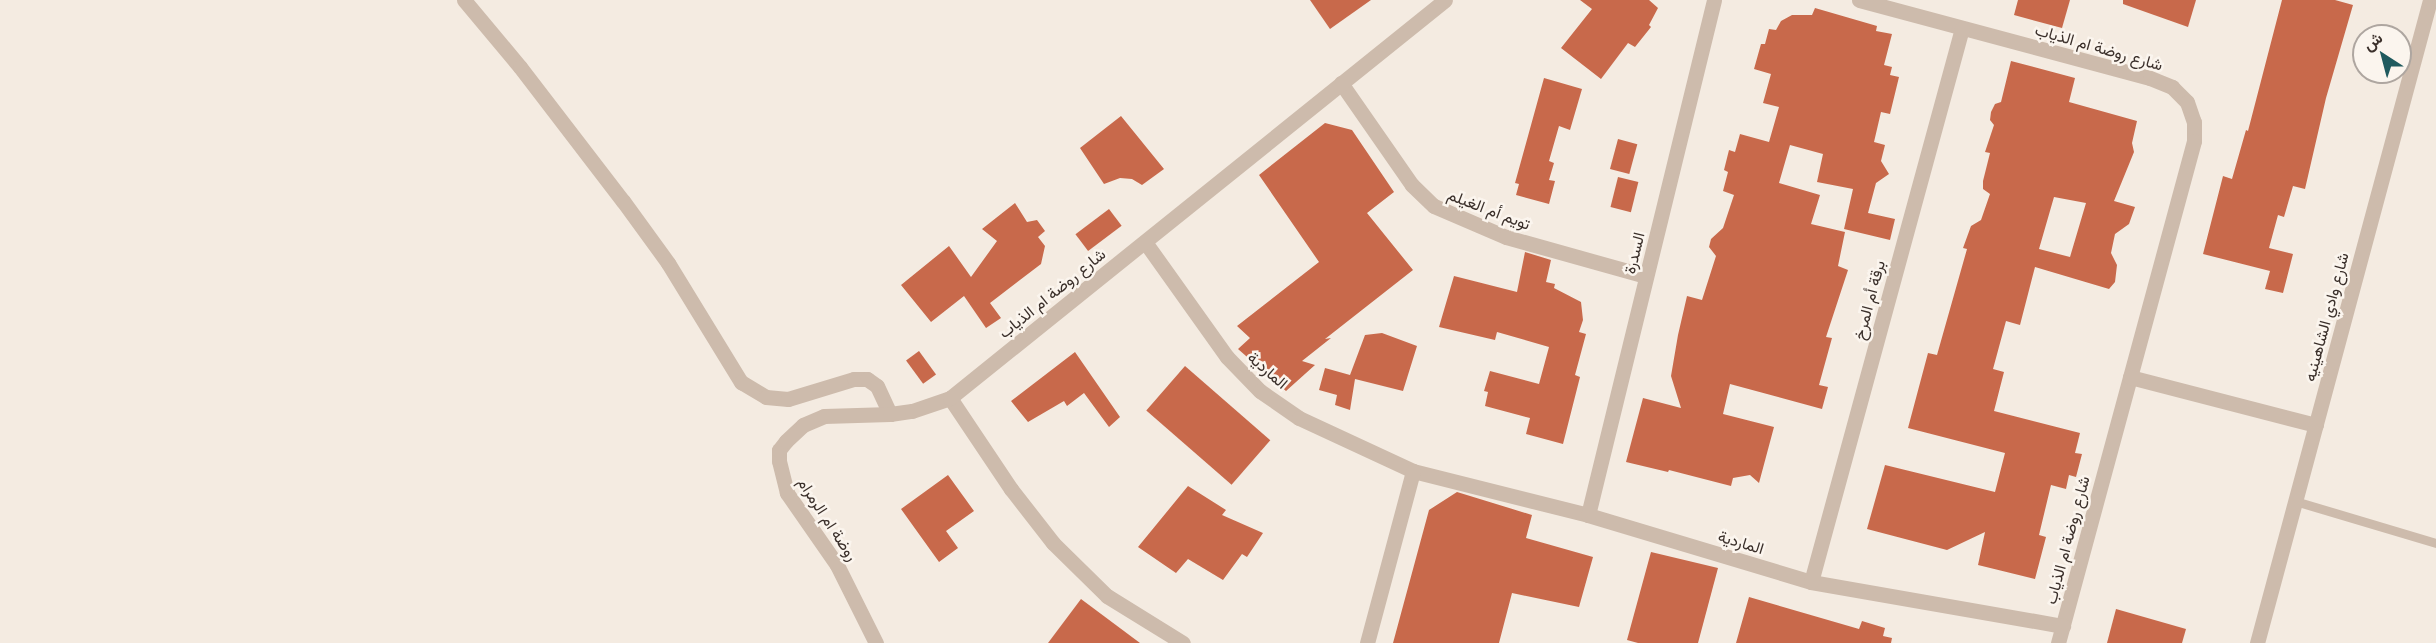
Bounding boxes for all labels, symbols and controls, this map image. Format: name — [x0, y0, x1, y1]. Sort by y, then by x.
street label: شارع روضة ام الذياب — [2033, 20, 2165, 74]
north arrow — [2352, 24, 2412, 84]
text: ش — [2359, 27, 2386, 55]
street label: تويم أم الغيلم — [1445, 184, 1533, 234]
street label: السدرة — [1620, 230, 1648, 276]
street label: شارع روضة ام الذياب — [995, 244, 1109, 342]
street label: شارع وادي الشاهينيه — [2300, 250, 2352, 384]
street label: برقة أم المرخ — [1849, 258, 1889, 342]
street label: الماردية — [1244, 347, 1292, 393]
street label: روضة ام الرمرام — [794, 474, 862, 564]
street label: شارع روضة ام الذياب — [2041, 474, 2093, 606]
street label: الماردية — [1716, 526, 1766, 558]

